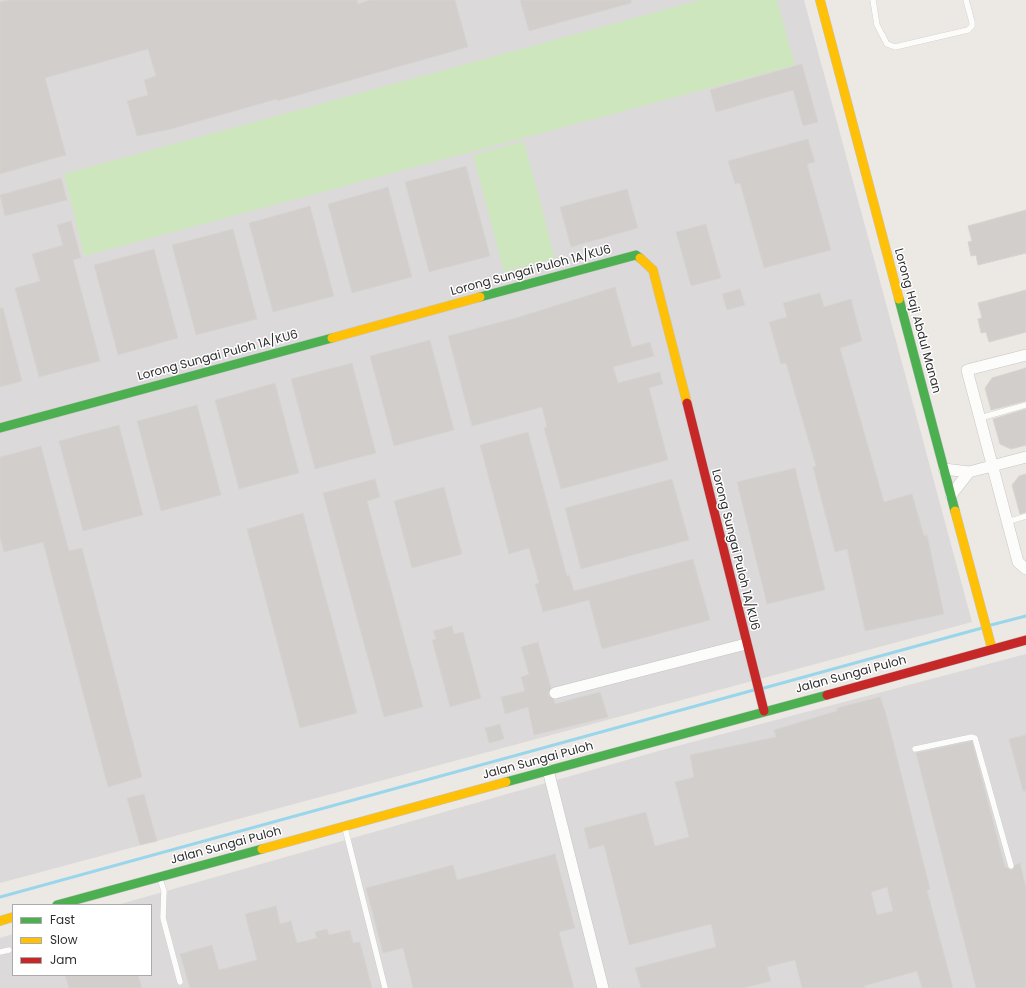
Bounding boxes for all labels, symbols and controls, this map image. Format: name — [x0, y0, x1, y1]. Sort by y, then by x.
street label: Lorong Sungai Puloh 1A/KU6 — [449, 243, 613, 299]
street label: Lorong Haji Abdul Manan — [891, 247, 943, 395]
street label: Lorong Sungai Puloh 1A/KU6 — [136, 328, 300, 384]
street label: Lorong Sungai Puloh 1A/KU6 — [708, 468, 762, 632]
street label: Jalan Sungai Puloh — [794, 653, 908, 697]
street label: Jalan Sungai Puloh — [481, 739, 595, 783]
street label: Jalan Sungai Puloh — [169, 824, 283, 868]
legend — [12, 904, 152, 976]
text: Fast — [50, 911, 75, 928]
text: Slow — [50, 931, 78, 948]
text: Jam — [50, 951, 77, 968]

